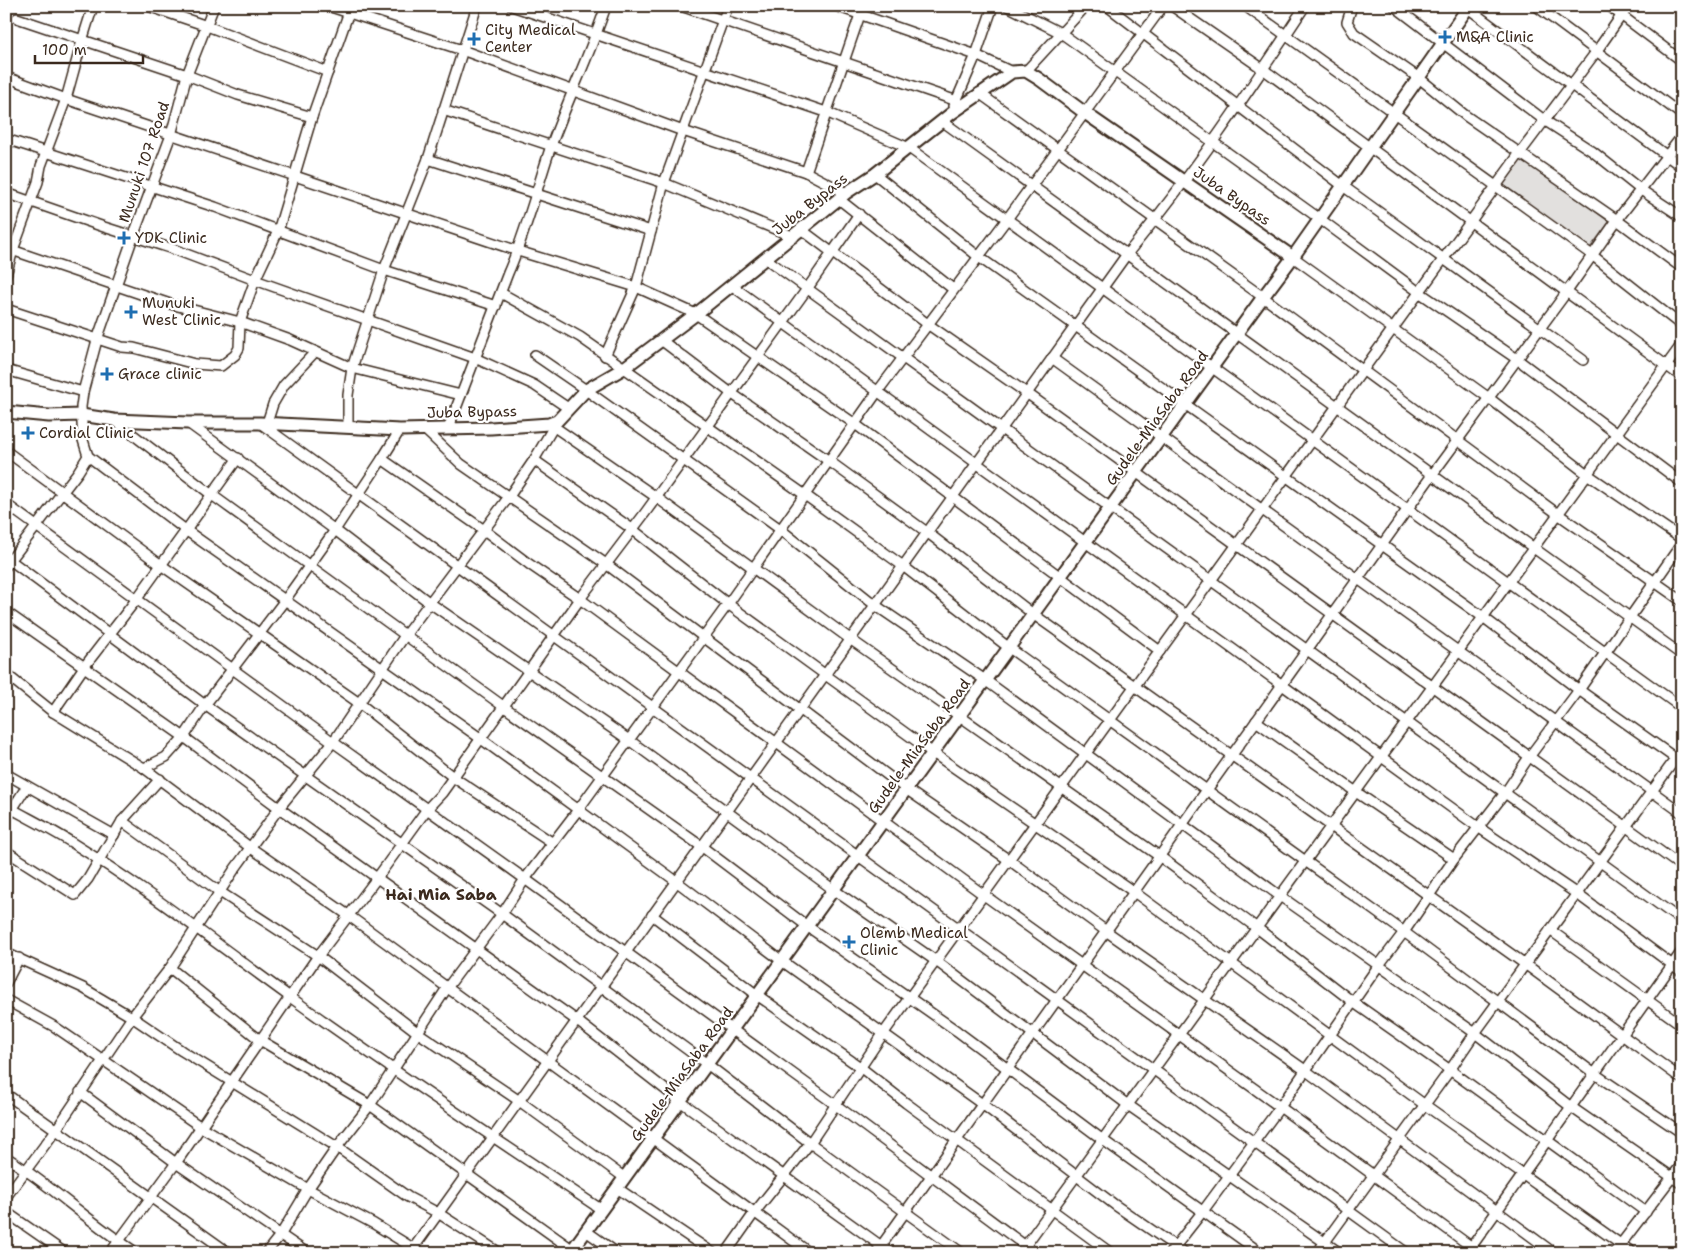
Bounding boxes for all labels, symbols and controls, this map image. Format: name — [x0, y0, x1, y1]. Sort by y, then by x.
place label: City Medical Center — [485, 20, 576, 57]
place label: M&A Clinic — [1456, 27, 1534, 47]
marker: M&A Clinic — [1438, 30, 1452, 44]
scale bar — [35, 32, 142, 64]
marker: City Medical Center — [467, 32, 481, 46]
text: 100 m — [42, 40, 87, 60]
street label: Munuki 107 Road — [114, 98, 174, 225]
street label: Juba Bypass — [1189, 162, 1275, 230]
street label: Juba Bypass — [768, 168, 852, 240]
place label: YDK Clinic — [135, 228, 207, 248]
marker: YDK Clinic — [117, 231, 131, 245]
place label: Munuki West Clinic — [142, 293, 221, 330]
marker: Munuki West Clinic — [124, 305, 138, 319]
street label: Gudele-MiaSaba Road — [1101, 346, 1213, 490]
place label: Grace clinic — [118, 364, 202, 384]
marker: Grace clinic — [100, 367, 114, 381]
street label: Juba Bypass — [427, 401, 517, 423]
place label: Cordial Clinic — [39, 423, 134, 443]
marker: Cordial Clinic — [21, 426, 35, 440]
street label: Gudele-MiaSaba Road — [863, 674, 975, 818]
district label: Hai Mia Saba — [385, 884, 497, 905]
place label: Olemb Medical Clinic — [860, 923, 968, 960]
marker: Olemb Medical Clinic — [842, 935, 856, 949]
street label: Gudele-MiaSaba Road — [626, 1002, 738, 1146]

